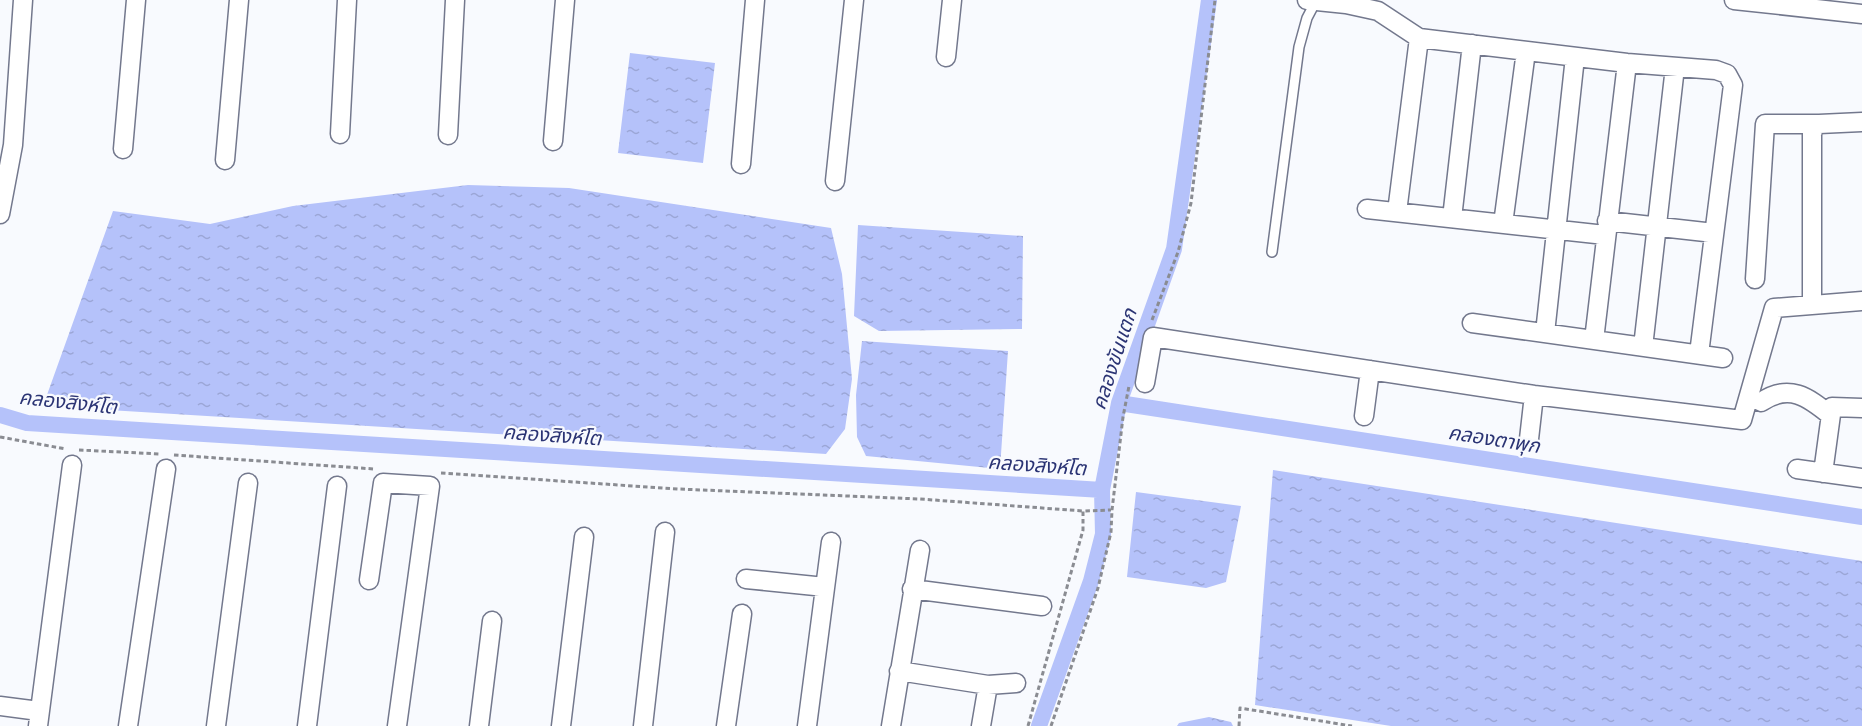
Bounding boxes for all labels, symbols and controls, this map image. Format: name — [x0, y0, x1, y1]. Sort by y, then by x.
water label: คลองขันแตก — [1084, 304, 1143, 413]
water label: คลองสิงห์โต — [18, 383, 120, 420]
water label: คลองสิงห์โต — [502, 418, 603, 451]
water label: คลองตาพุก — [1446, 418, 1543, 459]
water label: คลองสิงห์โต — [987, 448, 1088, 481]

